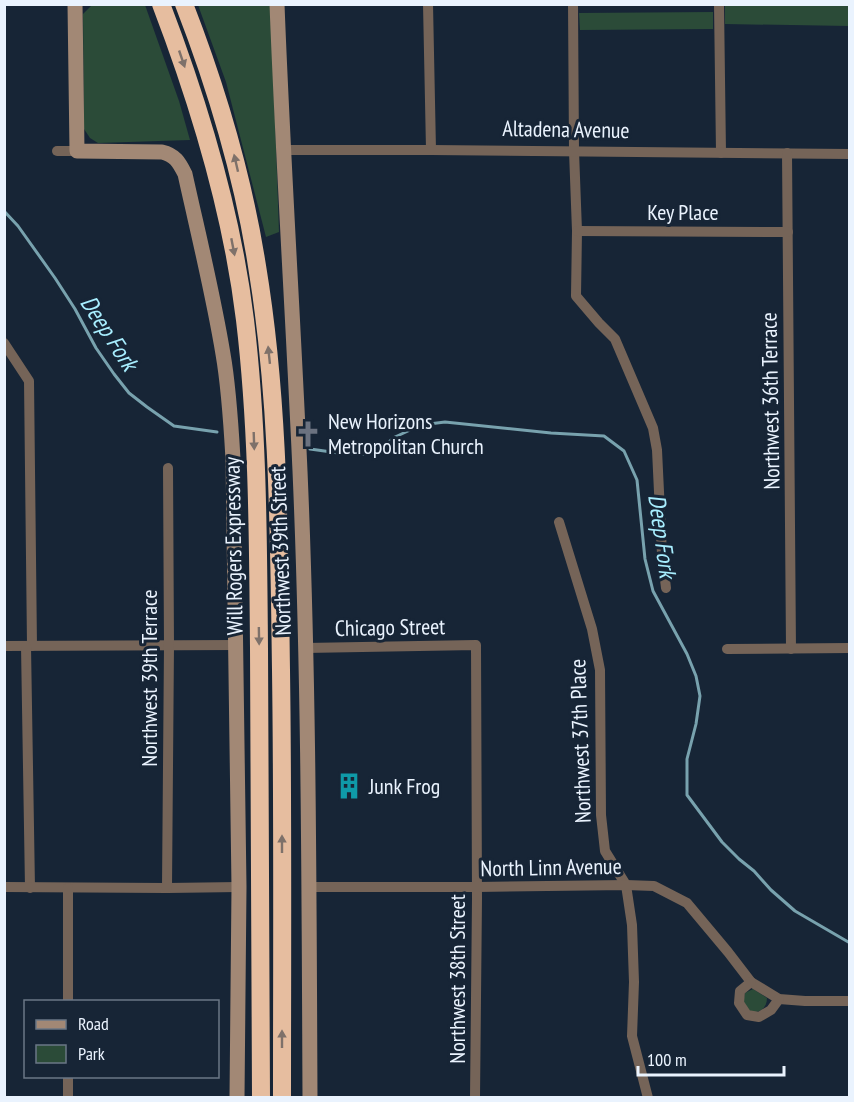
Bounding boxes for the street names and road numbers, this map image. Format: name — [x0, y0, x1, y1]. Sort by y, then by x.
street label: Altadena Avenue — [502, 114, 630, 144]
street label: Key Place — [647, 198, 719, 226]
street label: Northwest 36th Terrace — [754, 312, 786, 490]
street label: Will Rogers Expressway — [217, 456, 249, 635]
street label: Northwest 39th Street — [263, 466, 297, 636]
street label: Northwest 39th Terrace — [135, 589, 163, 767]
street label: Chicago Street — [335, 612, 445, 642]
street label: Northwest 37th Place — [563, 659, 597, 823]
street label: North Linn Avenue — [480, 852, 622, 882]
street label: Northwest 38th Street — [443, 894, 471, 1064]

